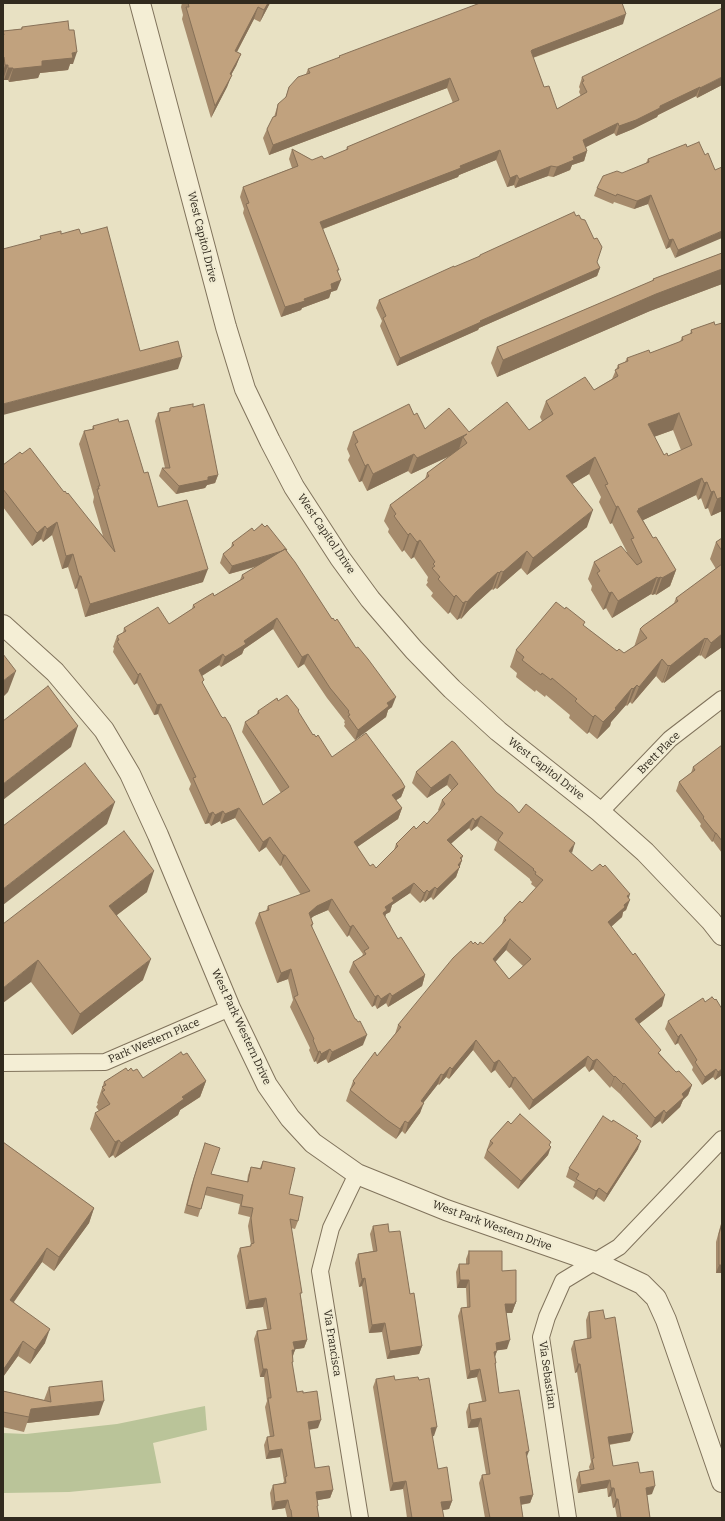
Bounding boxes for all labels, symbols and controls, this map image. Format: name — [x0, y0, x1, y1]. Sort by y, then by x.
street label: West Capitol Drive — [184, 190, 220, 284]
street label: West Capitol Drive — [294, 492, 358, 576]
street label: Brett Place — [635, 729, 683, 777]
street label: West Capitol Drive — [505, 735, 587, 803]
street label: West Park Western Drive — [208, 967, 274, 1087]
street label: Park Western Place — [106, 1016, 202, 1066]
street label: West Park Western Drive — [431, 1198, 553, 1254]
street label: Via Francisca — [320, 1309, 344, 1377]
street label: Via Sebastian — [536, 1340, 558, 1410]

